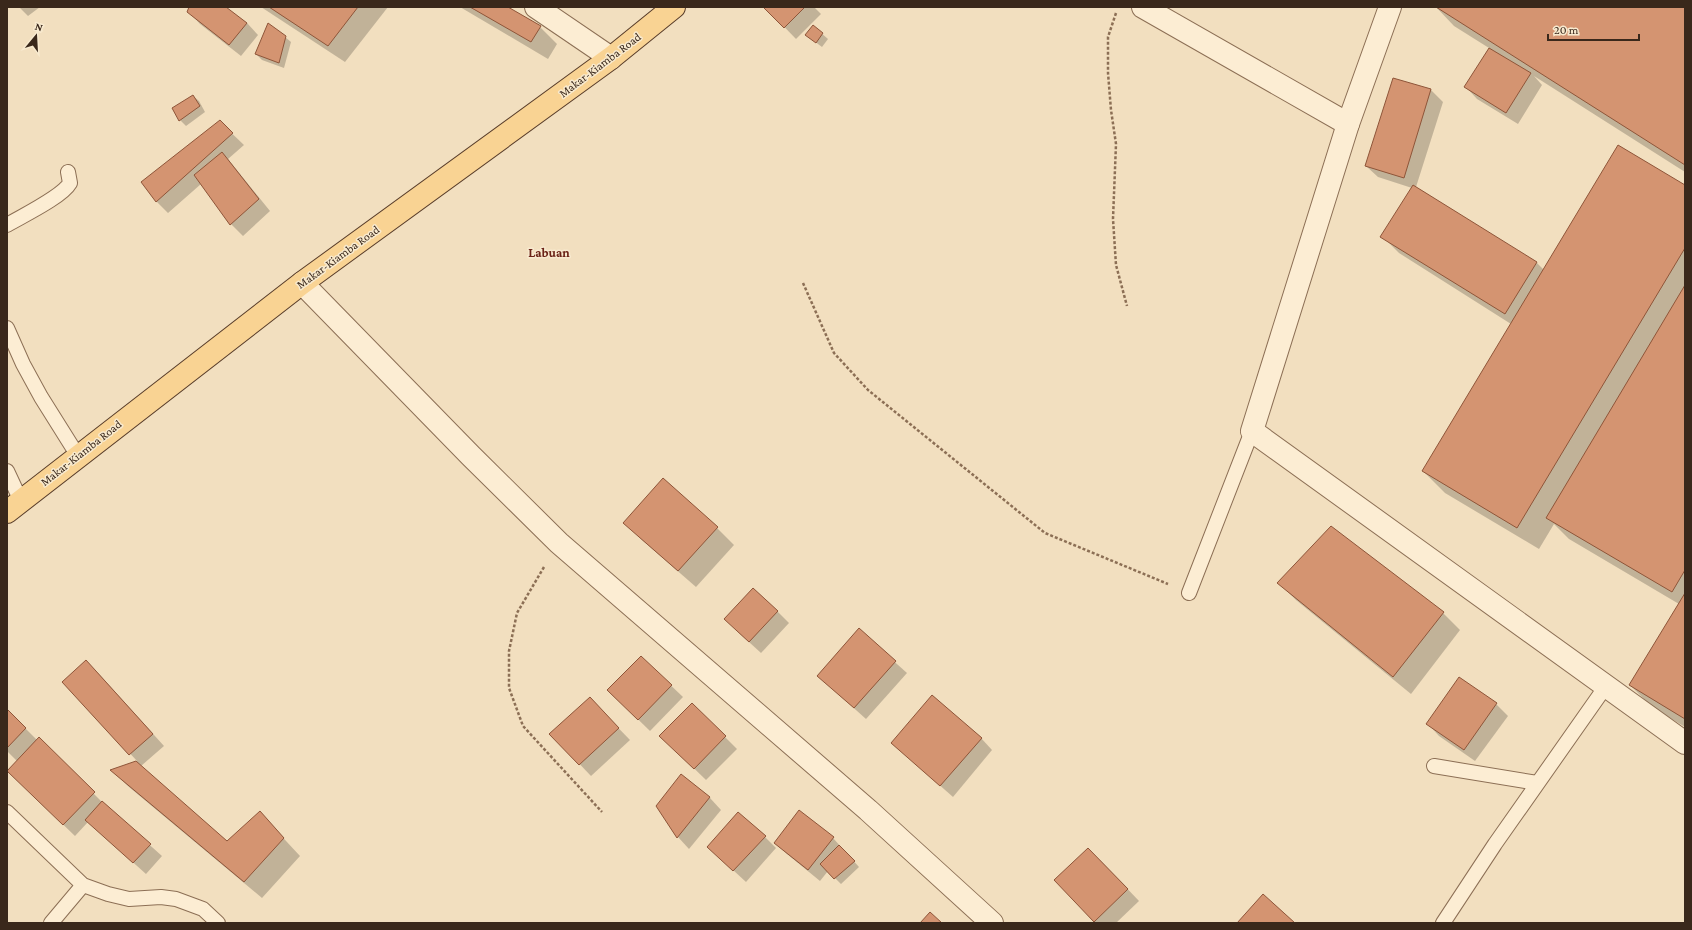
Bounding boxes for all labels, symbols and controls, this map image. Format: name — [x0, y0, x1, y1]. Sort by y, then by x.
north arrow — [16, 16, 56, 56]
scale bar — [1548, 16, 1639, 42]
text: N — [34, 20, 45, 34]
text: 20 m — [1554, 23, 1579, 37]
street label: Makar-Kiamba Road — [556, 29, 644, 100]
street label: Makar-Kiamba Road — [294, 222, 383, 292]
district label: Labuan — [528, 245, 570, 260]
street label: Makar-Kiamba Road — [38, 417, 125, 489]

